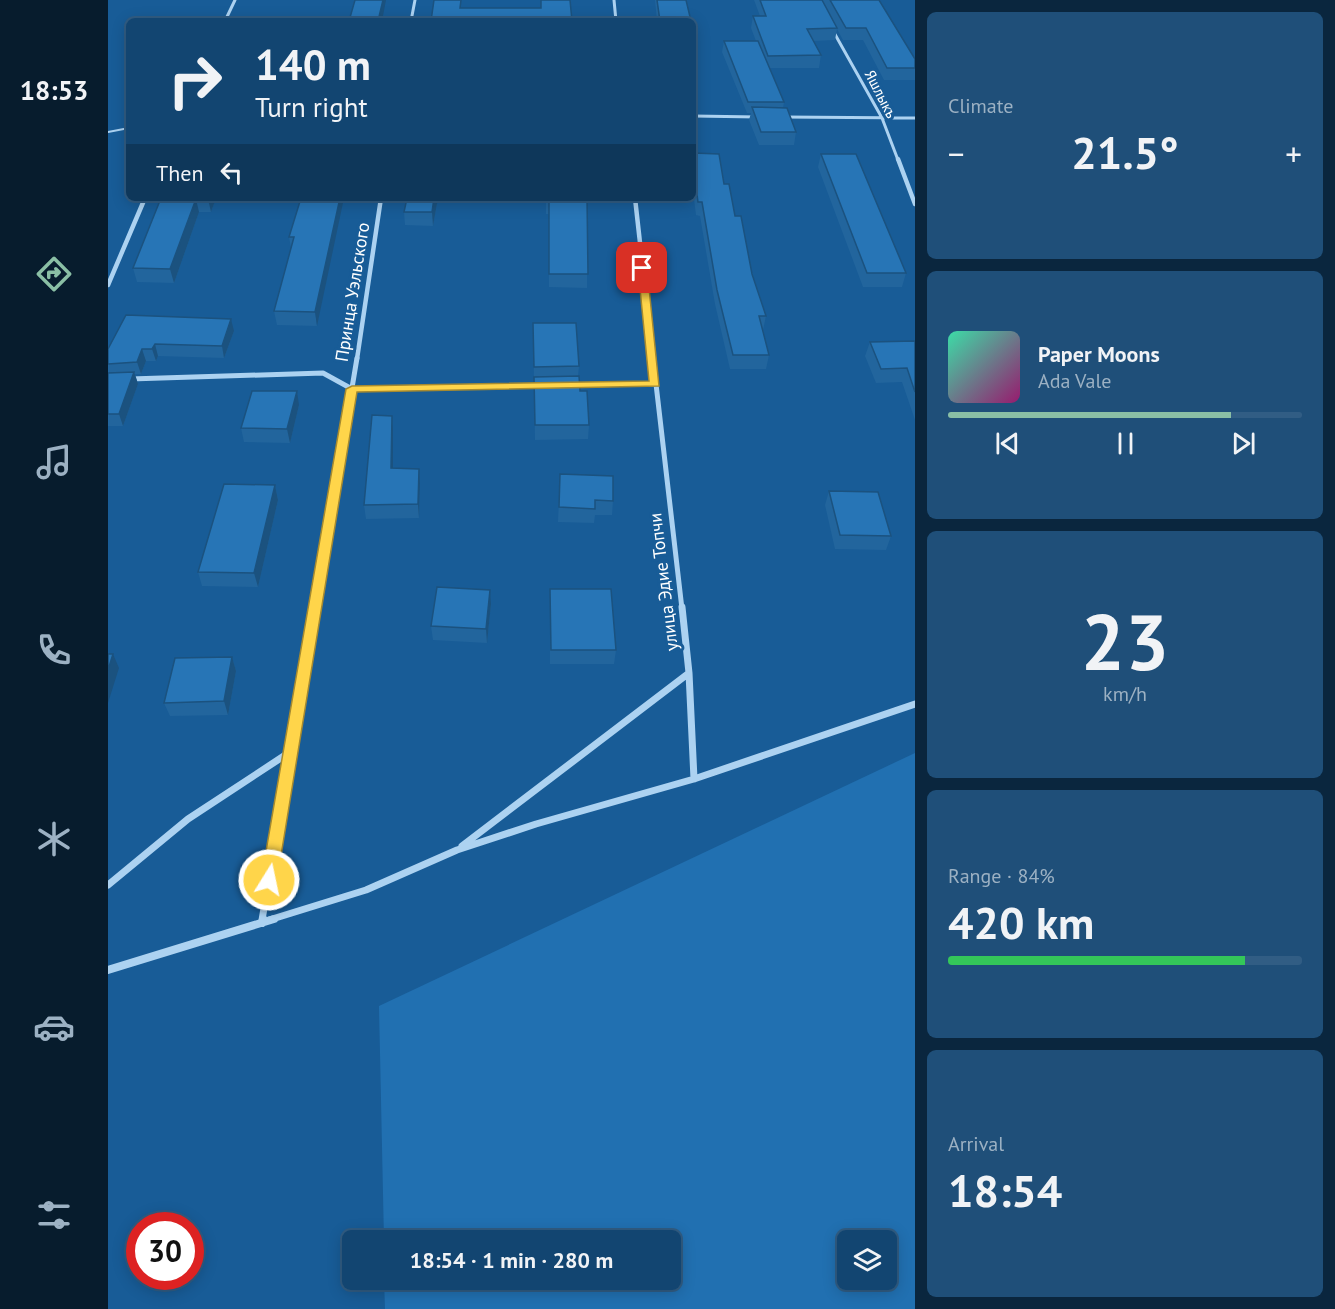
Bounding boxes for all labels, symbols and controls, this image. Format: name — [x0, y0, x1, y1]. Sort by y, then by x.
text: 140 m — [255, 37, 371, 92]
icon: right — [156, 42, 234, 120]
street label: Яшлыкъ — [861, 67, 901, 121]
text: 18:53 — [20, 73, 88, 107]
text: Turn right — [255, 90, 368, 124]
text: Climate — [948, 93, 1014, 119]
text: 21.5° — [1071, 123, 1179, 181]
text: − — [948, 132, 965, 175]
text: + — [1285, 132, 1302, 175]
icon: left — [215, 156, 248, 189]
text: Then — [156, 159, 203, 187]
street label: Принца Уэльского — [330, 221, 374, 363]
pin — [616, 242, 667, 293]
icon: arrive — [625, 251, 658, 284]
icon: directions — [33, 253, 75, 295]
text: Paper Moons — [1038, 340, 1160, 368]
text: Ada Vale — [1038, 368, 1111, 394]
icon: previous — [991, 427, 1024, 460]
icon: pause — [1109, 427, 1142, 460]
icon: next — [1227, 427, 1260, 460]
icon: music — [33, 441, 75, 483]
street label: улица Эдие Топчи — [643, 512, 683, 652]
text: 23 — [1081, 591, 1169, 692]
icon: phone — [33, 629, 75, 671]
text: km/h — [1103, 681, 1147, 707]
icon: climate — [33, 818, 75, 860]
position arrow — [237, 848, 301, 912]
text: Range · 84% — [948, 863, 1055, 889]
text: 420 km — [948, 893, 1094, 951]
icon: car — [33, 1006, 75, 1048]
text: Arrival — [948, 1131, 1004, 1157]
text: 18:54 — [948, 1161, 1062, 1219]
icon: filters — [33, 1194, 75, 1236]
speed limit sign: 30 — [126, 1212, 204, 1290]
map controls — [837, 1230, 897, 1290]
button: layers — [837, 1230, 897, 1290]
text: 18:54 · 1 min · 280 m — [410, 1246, 613, 1274]

